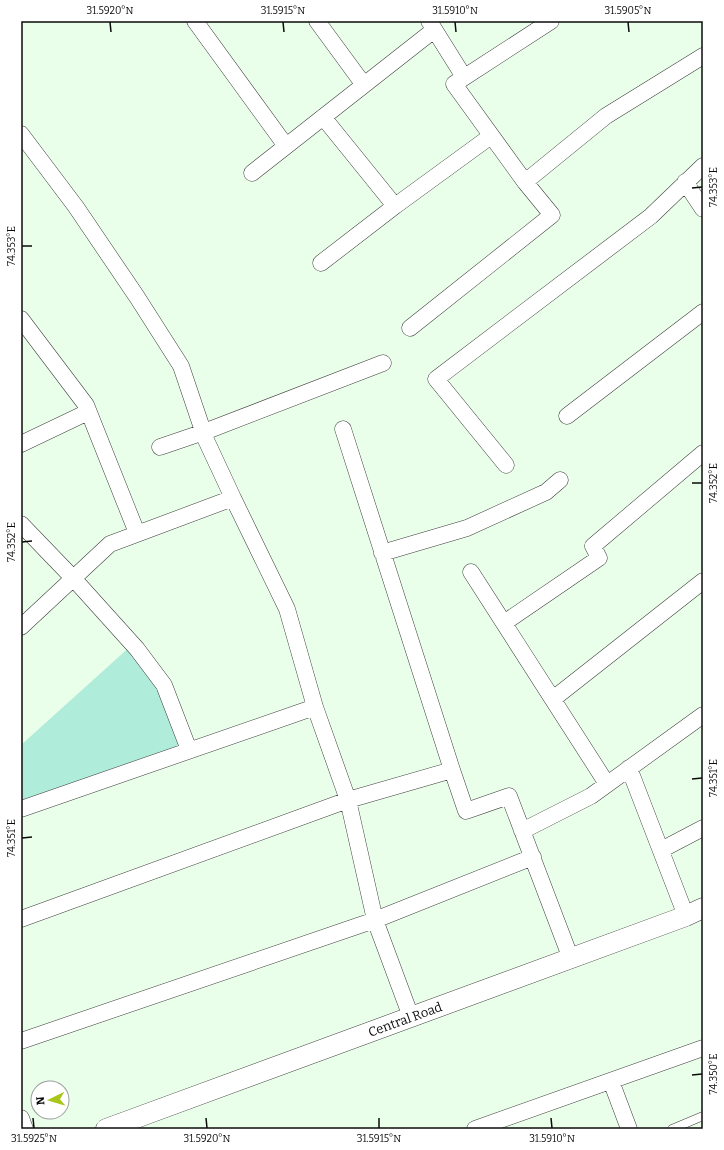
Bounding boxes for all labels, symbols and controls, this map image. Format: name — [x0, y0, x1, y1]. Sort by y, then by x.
text: 31.5920°N — [86, 5, 134, 17]
text: 31.5915°N — [261, 5, 305, 17]
text: 31.5910°N — [432, 5, 478, 17]
text: 31.5905°N — [605, 5, 652, 17]
text: 74.353°E — [708, 167, 720, 207]
text: 74.353°E — [6, 226, 18, 266]
text: 74.352°E — [708, 463, 720, 503]
text: 74.352°E — [6, 522, 18, 562]
text: 74.351°E — [708, 759, 720, 797]
text: 74.351°E — [6, 819, 18, 857]
street label: Central Road — [366, 999, 444, 1040]
text: 74.350°E — [708, 1054, 720, 1094]
north arrow — [30, 1080, 70, 1120]
text: N — [34, 1096, 47, 1106]
text: 31.5925°N — [11, 1133, 57, 1145]
text: 31.5920°N — [183, 1133, 231, 1145]
text: 31.5915°N — [357, 1133, 401, 1145]
text: 31.5910°N — [529, 1133, 575, 1145]

